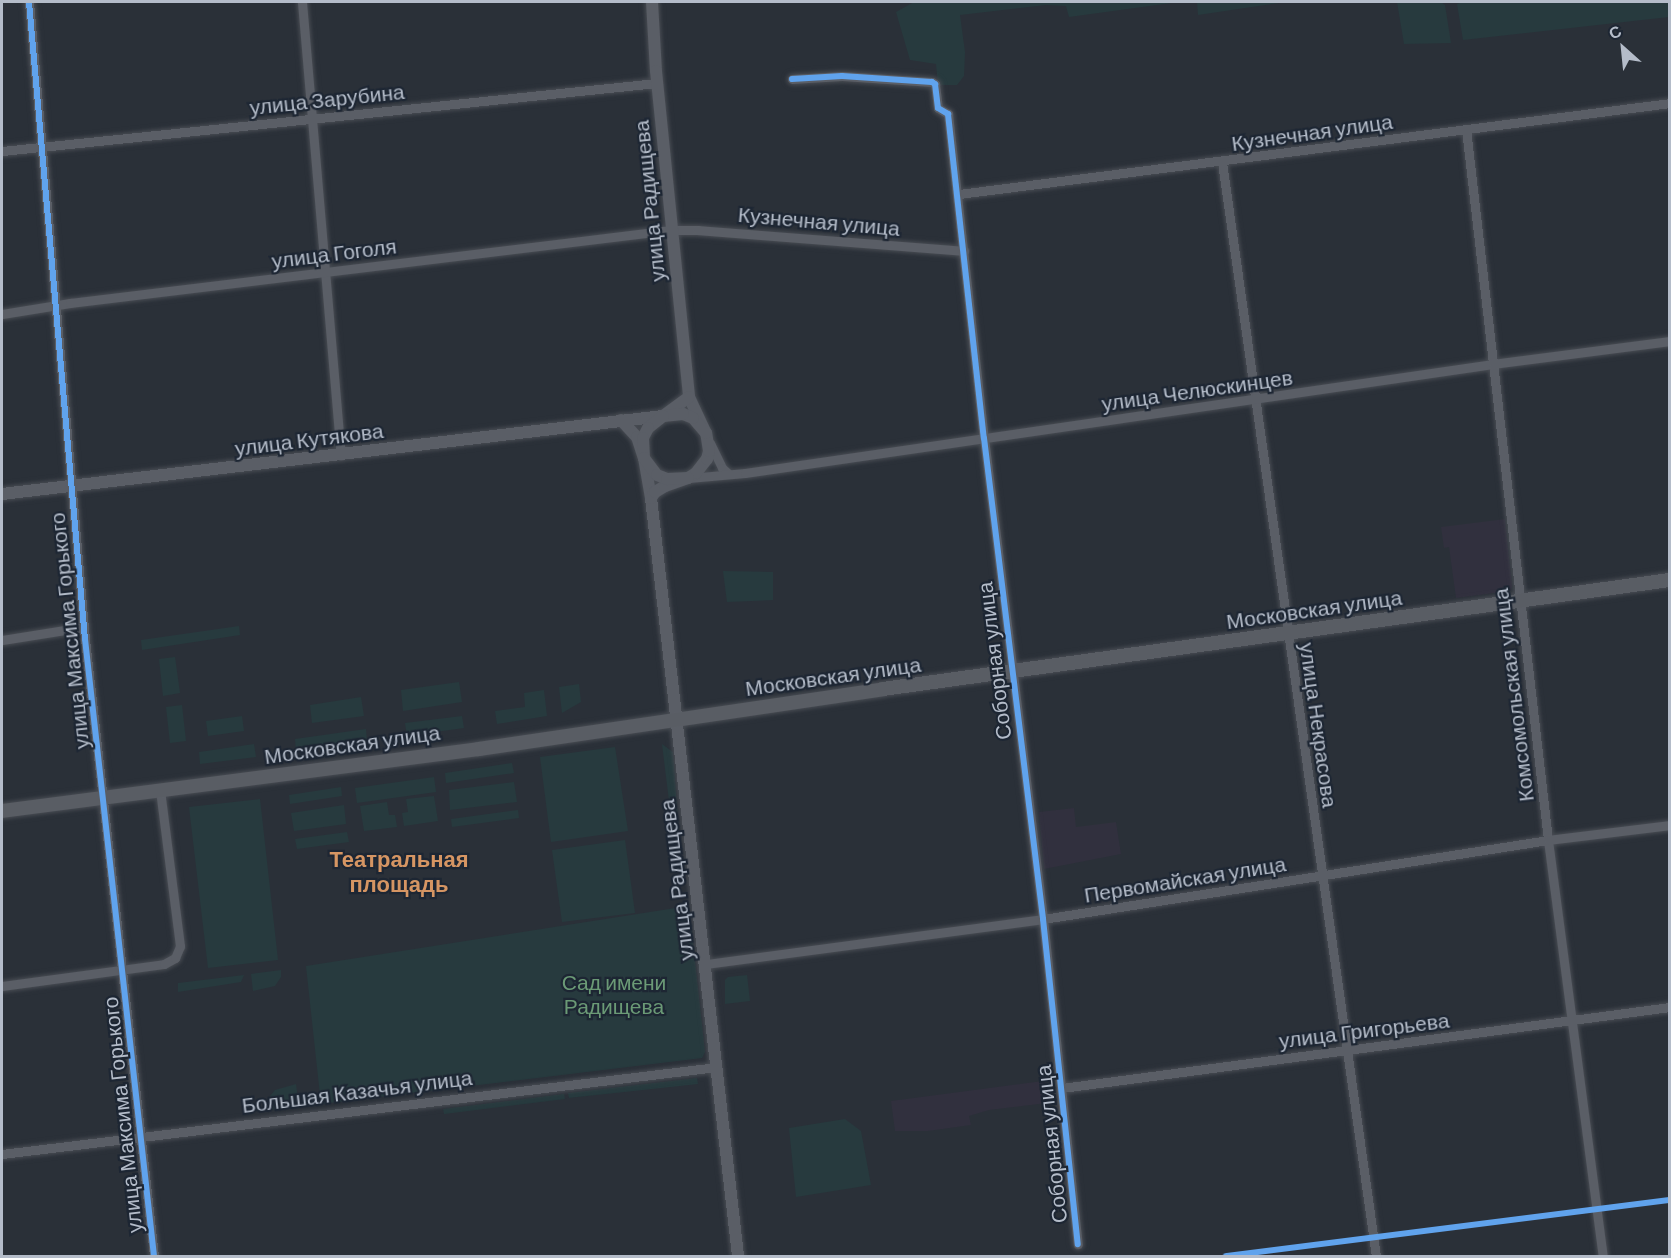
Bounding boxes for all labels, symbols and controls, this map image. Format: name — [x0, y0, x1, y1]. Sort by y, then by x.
north arrow — [1593, 18, 1653, 78]
text: С — [1605, 20, 1624, 43]
street label: улица Зарубина — [248, 78, 406, 120]
street label: Кузнечная улица — [1230, 108, 1394, 156]
street label: улица Радищева — [628, 119, 670, 283]
street label: Кузнечная улица — [737, 201, 901, 241]
street label: улица Гоголя — [270, 233, 398, 273]
street label: улица Челюскинцев — [1100, 364, 1294, 416]
street label: улица Кутякова — [233, 417, 385, 461]
street label: улица Максима Горького — [44, 512, 94, 750]
street label: Соборная улица — [972, 581, 1016, 741]
street label: Московская улица — [1225, 584, 1403, 634]
street label: Комсомольская улица — [1487, 587, 1539, 803]
street label: улица Некрасова — [1295, 641, 1343, 809]
street label: Московская улица — [744, 651, 922, 701]
street label: Московская улица — [263, 719, 441, 769]
street label: улица Радищева — [654, 798, 698, 962]
district label: Театральная площадь — [329, 845, 469, 896]
street label: Первомайская улица — [1082, 851, 1288, 907]
park label: Сад имени Радищева — [562, 969, 666, 1019]
street label: улица Максима Горького — [97, 996, 147, 1234]
street label: улица Григорьева — [1277, 1007, 1451, 1053]
street label: Большая Казачья улица — [240, 1064, 474, 1118]
street label: Соборная улица — [1030, 1064, 1072, 1224]

